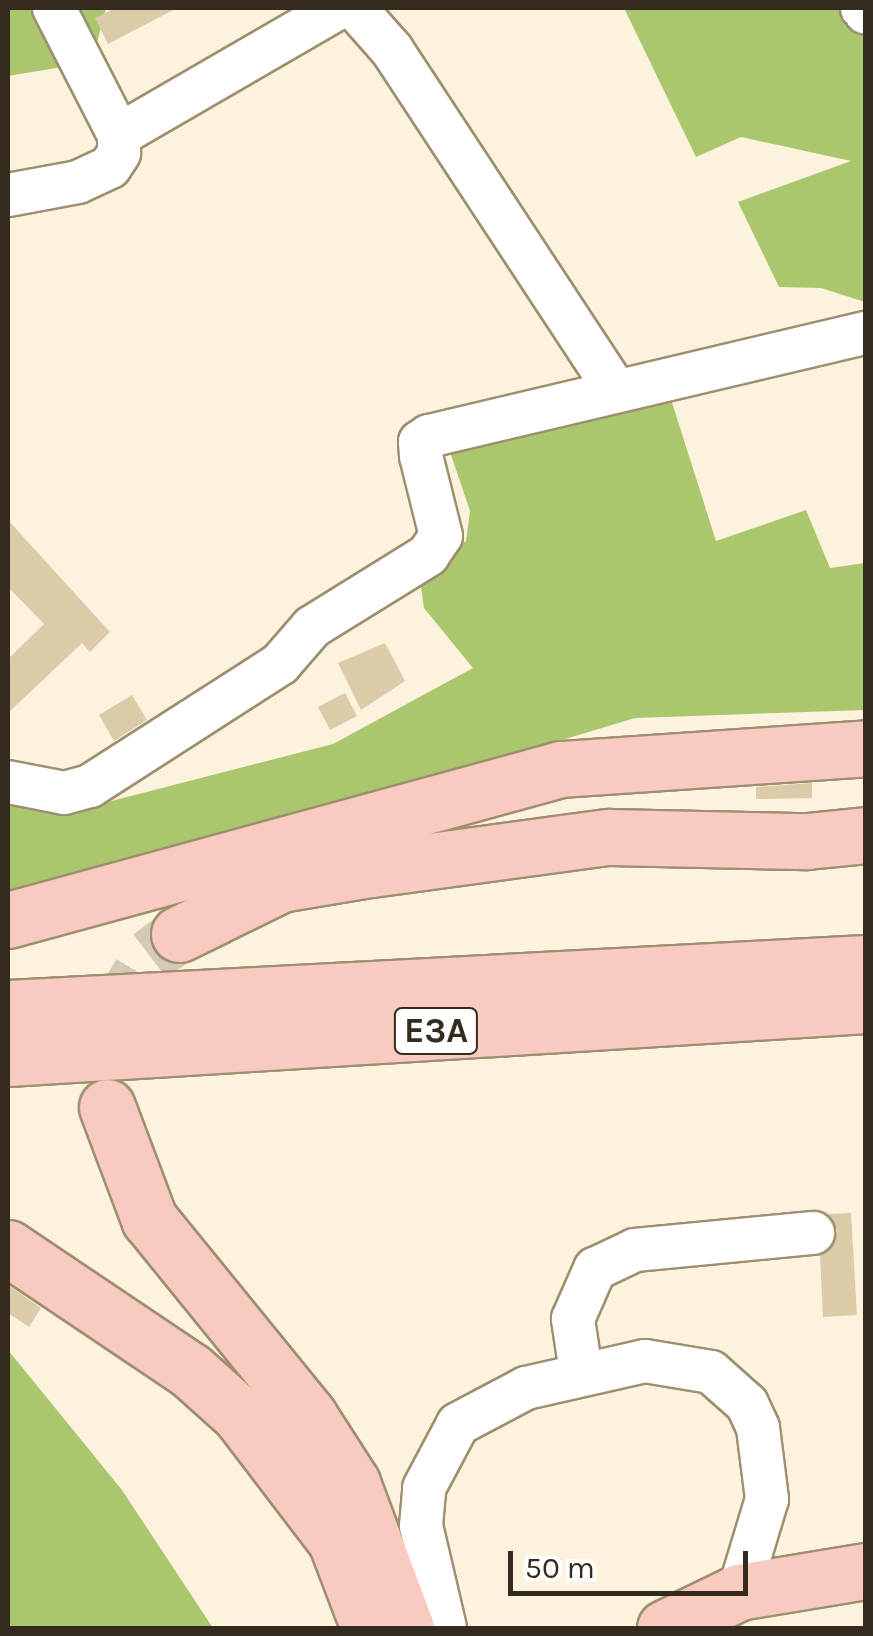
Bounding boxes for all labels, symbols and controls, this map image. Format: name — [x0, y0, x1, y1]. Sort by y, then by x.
road number: E3A — [394, 1001, 478, 1061]
scale bar — [513, 1531, 753, 1593]
text: 50 m — [525, 1550, 595, 1586]

